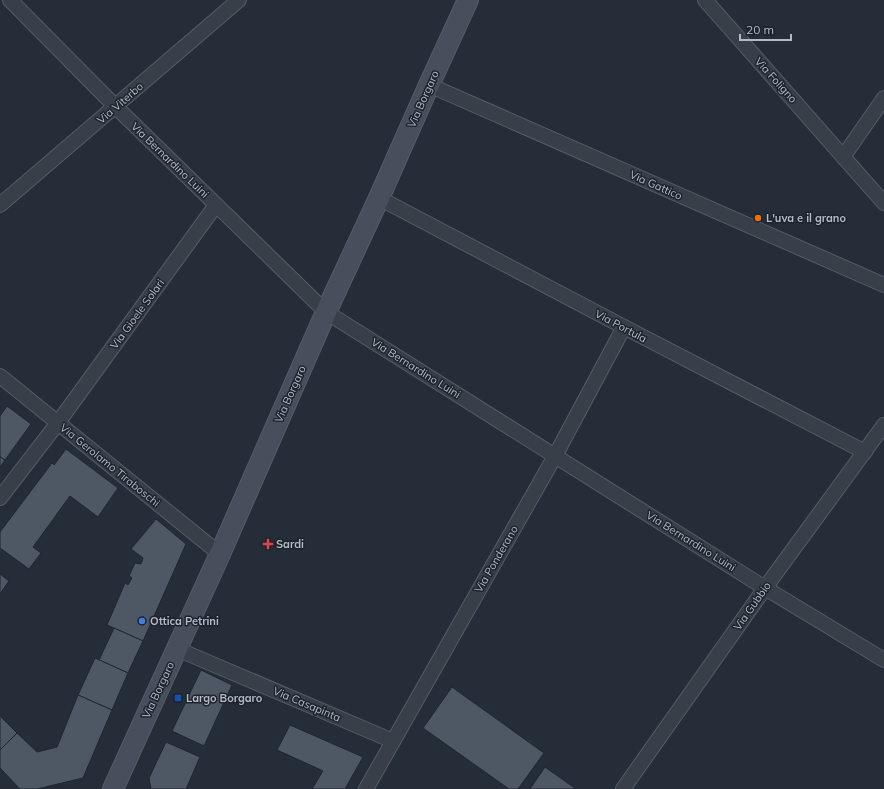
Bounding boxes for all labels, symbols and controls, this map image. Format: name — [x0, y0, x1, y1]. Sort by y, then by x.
scale bar — [740, 16, 791, 42]
text: 20 m — [746, 22, 774, 37]
street label: Via Foligno — [752, 54, 800, 106]
street label: Via Borgaro — [404, 68, 442, 130]
street label: Via Viterbo — [94, 79, 146, 127]
street label: Via Bernardino Luini — [128, 119, 212, 201]
street label: Via Gattico — [627, 167, 685, 203]
place label: L'uva e il grano — [766, 211, 846, 225]
marker: L'uva e il grano — [753, 213, 763, 223]
street label: Via Gioele Solari — [107, 276, 167, 352]
street label: Via Portula — [593, 307, 649, 345]
street label: Via Bernardino Luini — [369, 335, 463, 401]
street label: Via Borgaro — [271, 363, 309, 425]
street label: Via Gerolamo Tiraboschi — [57, 420, 163, 510]
street label: Via Bernardino Luini — [644, 508, 738, 574]
street label: Via Ponderano — [471, 523, 521, 595]
place label: Sardi — [276, 537, 304, 551]
marker: Sardi — [263, 539, 273, 549]
street label: Via Gubbio — [730, 579, 774, 633]
place label: Ottica Petrini — [150, 614, 219, 628]
marker: Ottica Petrini — [137, 616, 147, 626]
street label: Via Borgaro — [139, 659, 177, 721]
street label: Via Casapinta — [271, 684, 343, 724]
place label: Largo Borgaro — [186, 691, 263, 705]
marker: Largo Borgaro — [173, 693, 183, 703]

